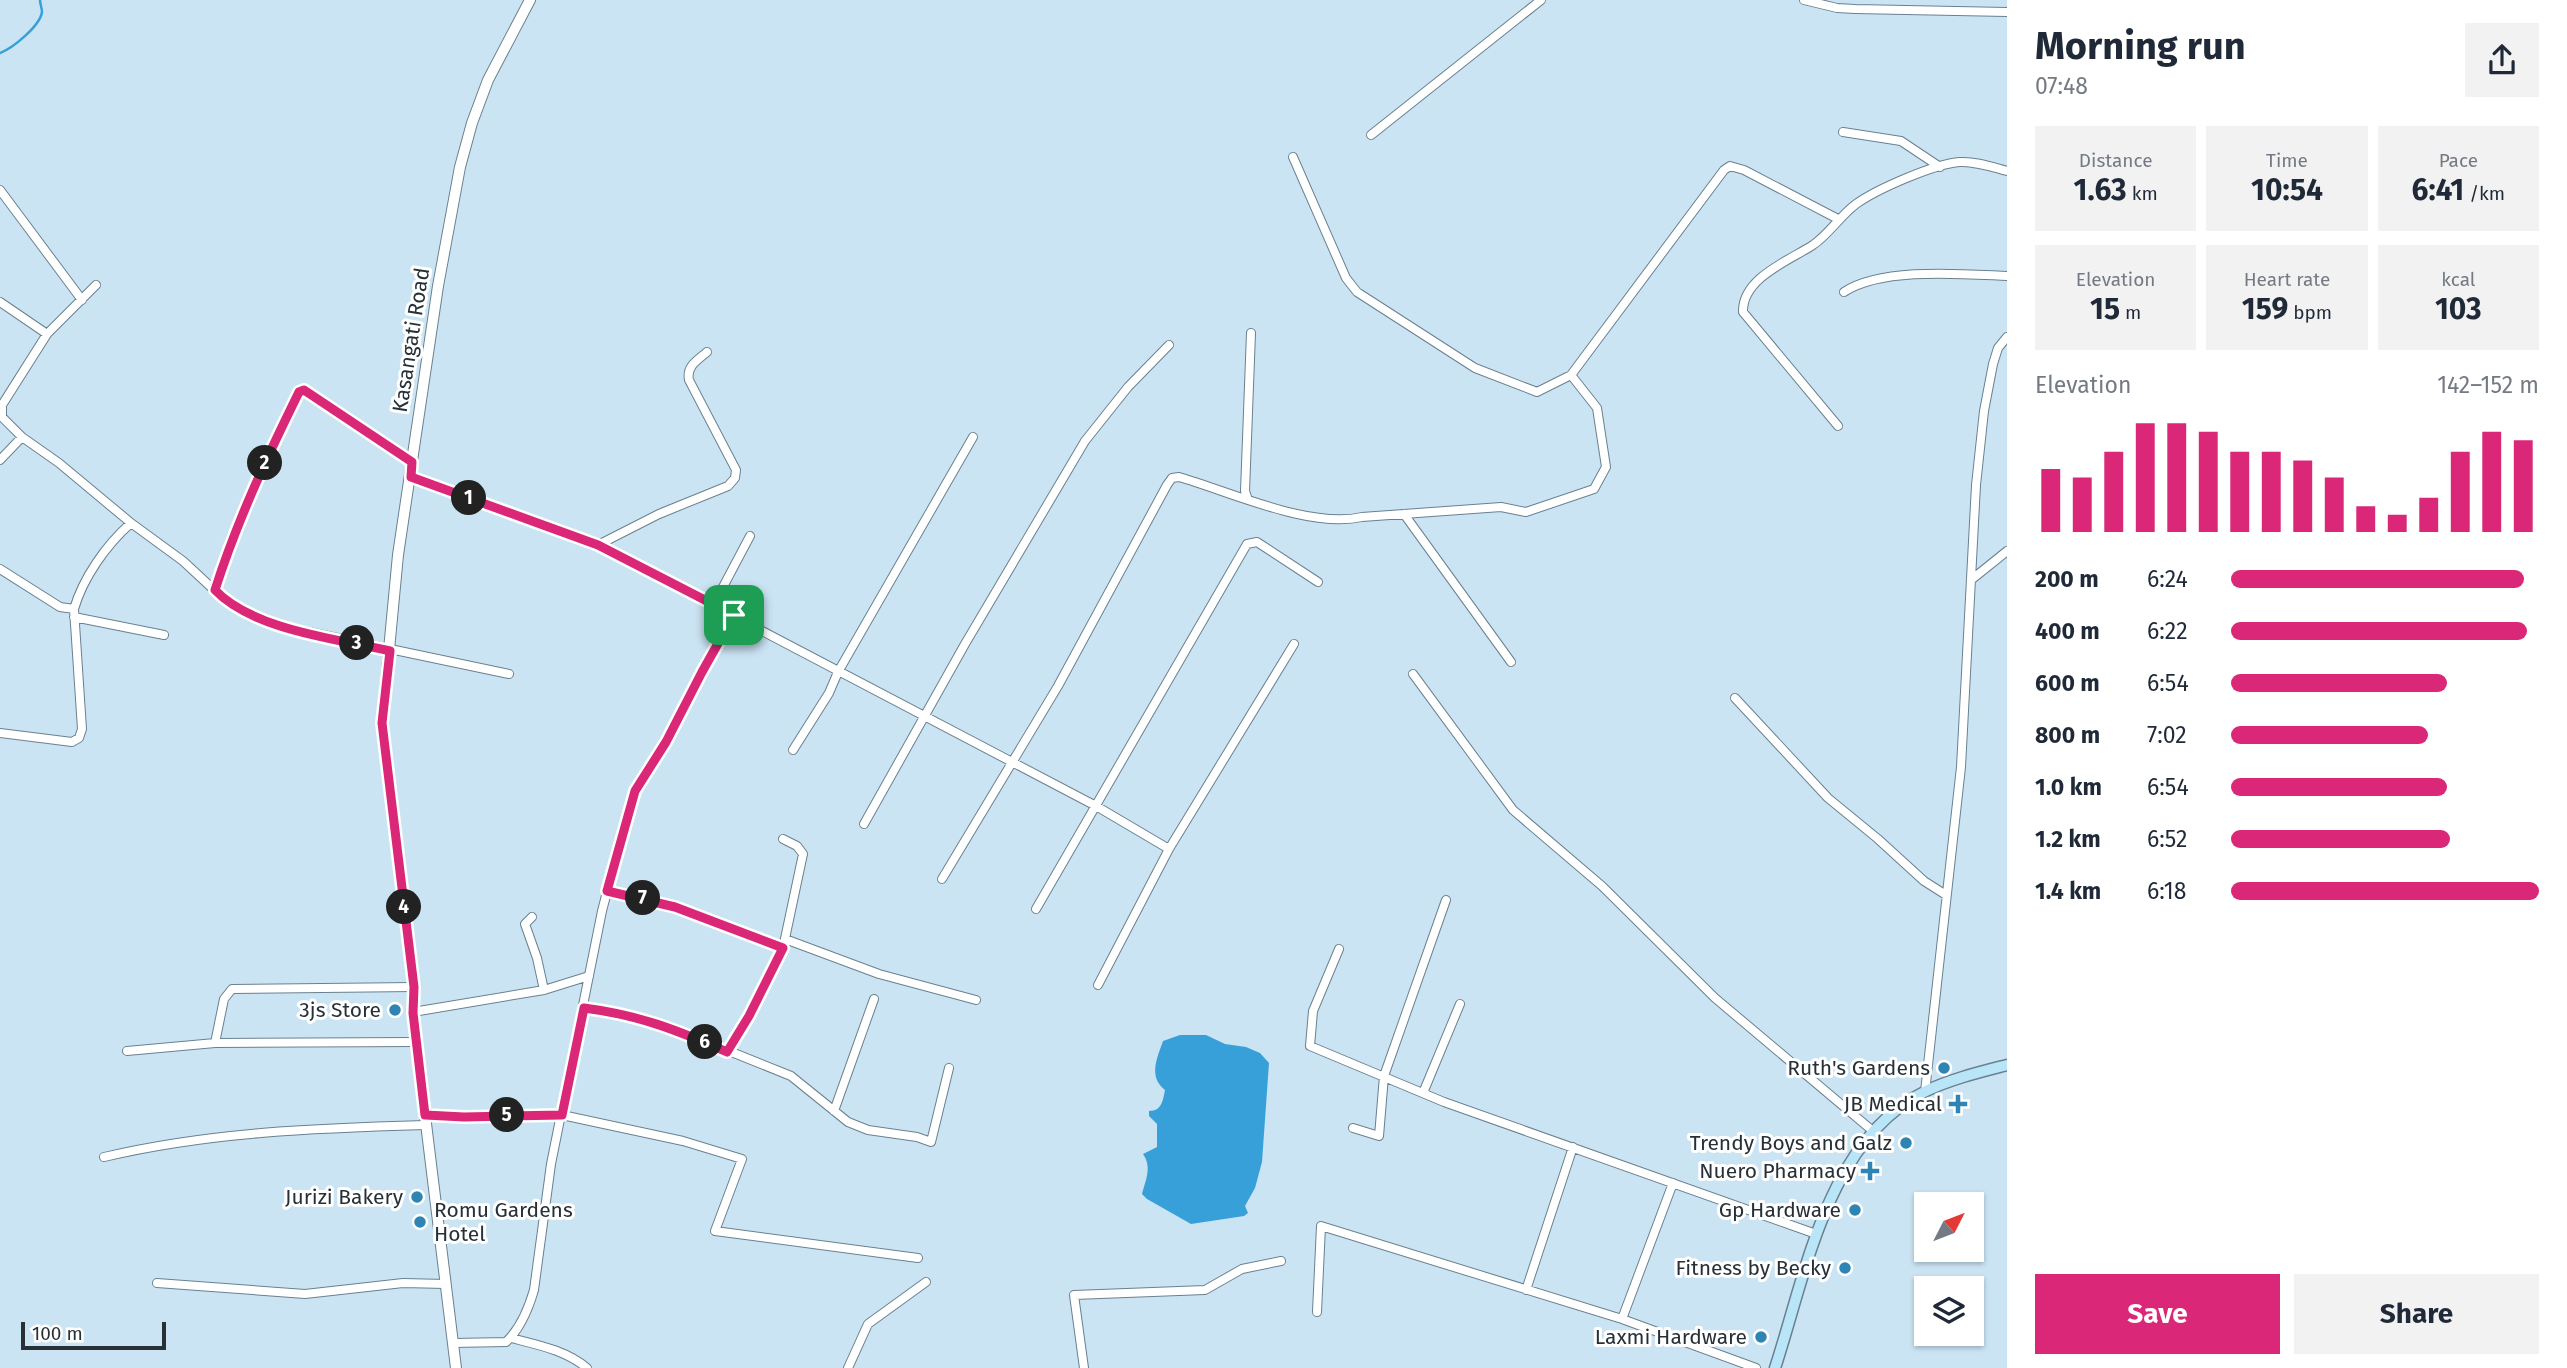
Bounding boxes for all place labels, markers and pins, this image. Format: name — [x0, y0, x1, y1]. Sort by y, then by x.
pin: 2 — [247, 446, 282, 480]
pin: 1 — [452, 480, 486, 516]
pin — [704, 585, 764, 645]
pin: 3 — [340, 626, 374, 660]
pin: 7 — [626, 880, 660, 916]
pin: 4 — [386, 890, 422, 925]
place label: 3js Store — [299, 997, 381, 1023]
marker: 3js Store — [387, 1002, 403, 1018]
pin: 6 — [688, 1024, 722, 1060]
place label: Ruth's Gardens — [1787, 1055, 1930, 1081]
marker: Ruth's Gardens — [1936, 1060, 1952, 1076]
place label: JB Medical — [1844, 1091, 1942, 1117]
marker: JB Medical — [1948, 1094, 1968, 1114]
pin: 5 — [490, 1098, 524, 1132]
place label: Trendy Boys and Galz — [1690, 1130, 1892, 1156]
marker: Trendy Boys and Galz — [1898, 1135, 1914, 1151]
place label: Nuero Pharmacy — [1699, 1158, 1857, 1184]
marker: Nuero Pharmacy — [1862, 1163, 1878, 1179]
place label: Jurizi Bakery — [285, 1184, 404, 1210]
marker: Jurizi Bakery — [409, 1189, 425, 1205]
place label: Romu Gardens Hotel — [434, 1197, 573, 1247]
place label: Gp Hardware — [1719, 1197, 1841, 1223]
marker: Gp Hardware — [1847, 1202, 1863, 1218]
marker: Romu Gardens Hotel — [412, 1214, 428, 1230]
place label: Fitness by Becky — [1676, 1255, 1832, 1281]
marker: Fitness by Becky — [1837, 1260, 1853, 1276]
place label: Laxmi Hardware — [1595, 1324, 1747, 1350]
marker: Laxmi Hardware — [1753, 1329, 1769, 1345]

